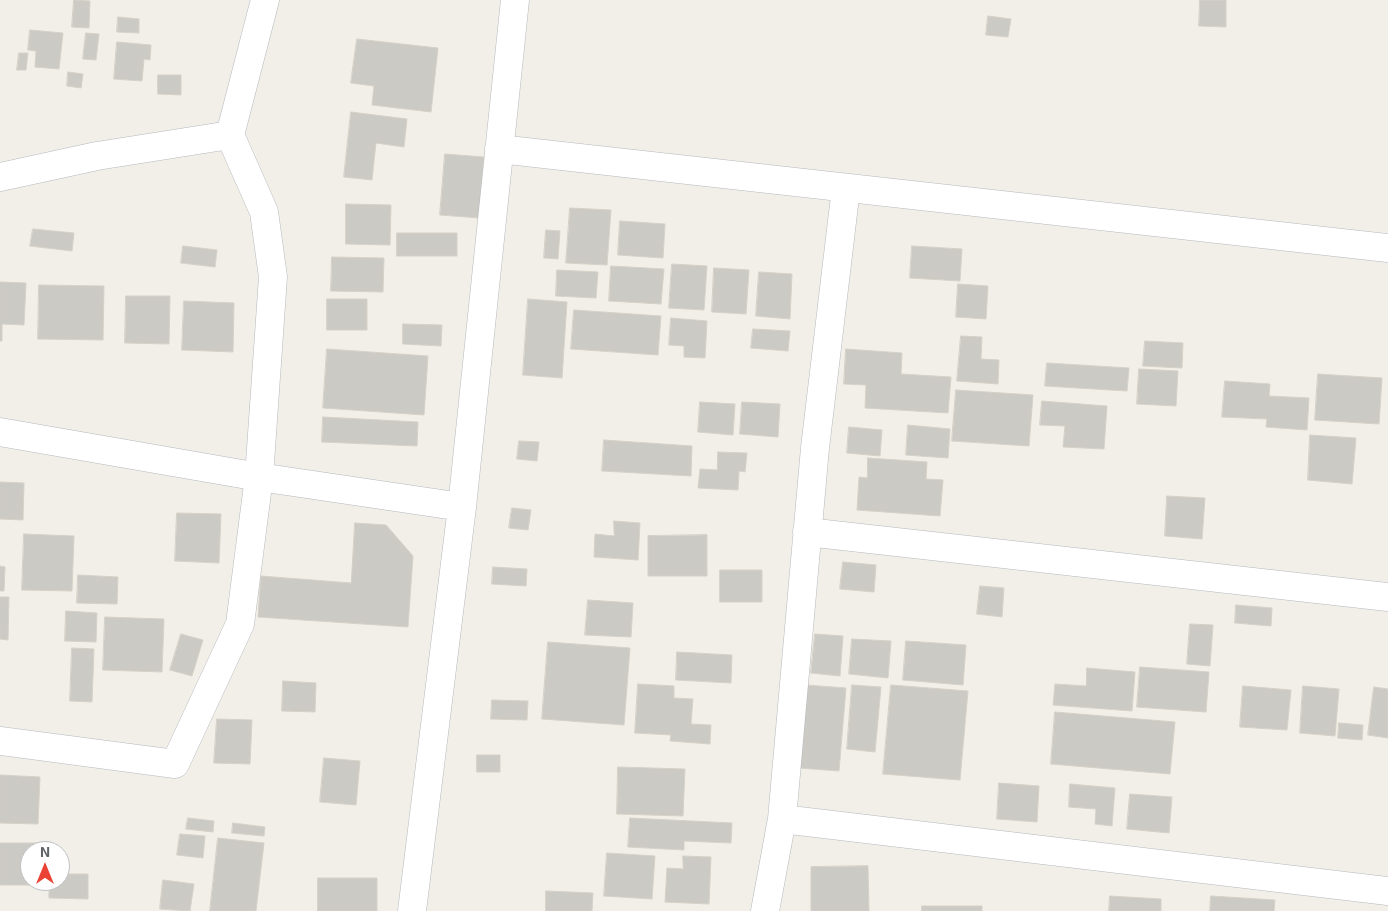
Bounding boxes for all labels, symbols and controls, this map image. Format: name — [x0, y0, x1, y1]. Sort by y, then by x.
north arrow — [20, 841, 70, 891]
text: N — [40, 843, 50, 860]

